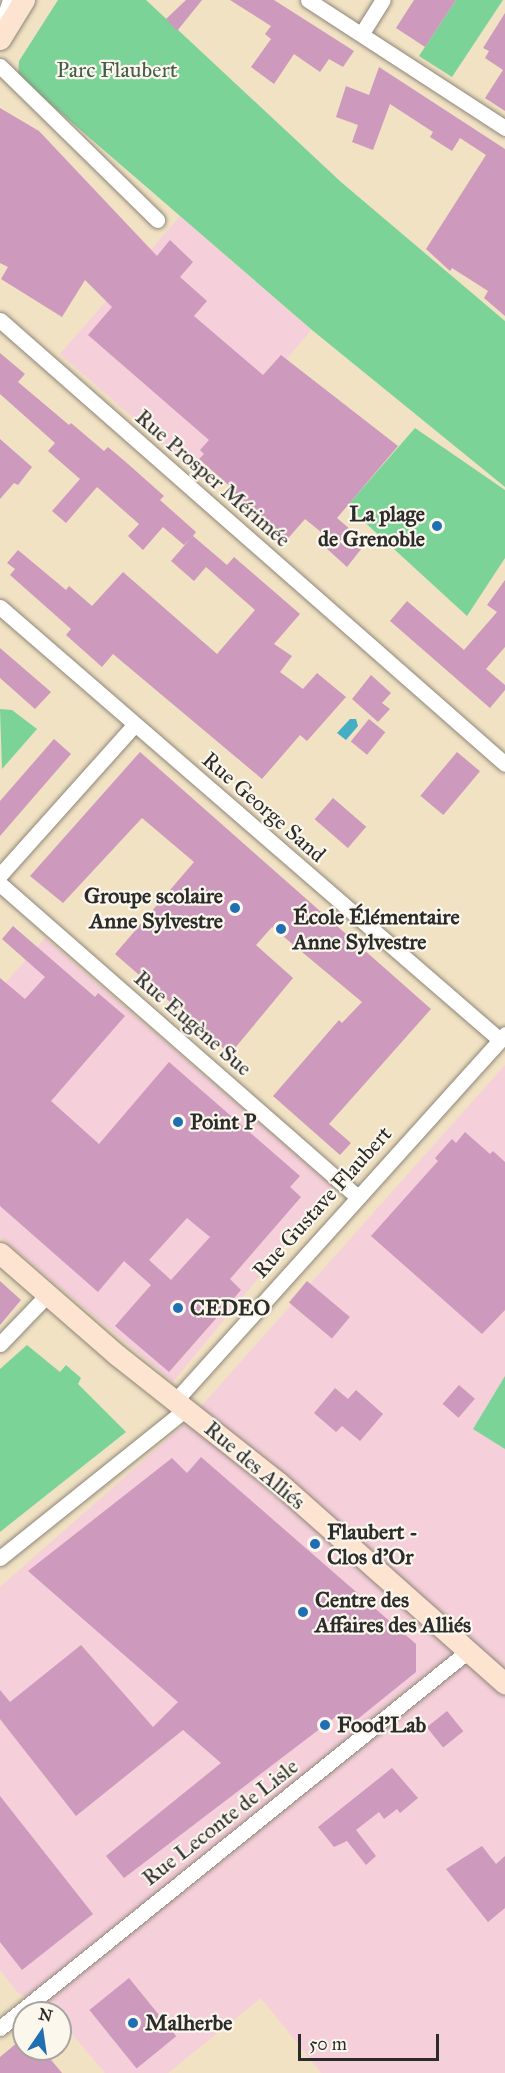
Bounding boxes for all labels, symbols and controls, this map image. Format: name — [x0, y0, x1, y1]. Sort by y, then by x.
park label: Parc Flaubert — [57, 57, 177, 83]
street label: Rue Prosper Mérimée — [130, 404, 296, 552]
place label: La plage de Grenoble — [318, 500, 425, 552]
marker: La plage de Grenoble — [430, 519, 444, 533]
street label: Rue George Sand — [197, 746, 331, 868]
place label: Groupe scolaire Anne Sylvestre — [84, 882, 223, 933]
marker: Groupe scolaire Anne Sylvestre — [228, 901, 242, 915]
place label: École Élémentaire Anne Sylvestre — [293, 903, 460, 954]
marker: École Élémentaire Anne Sylvestre — [274, 922, 288, 936]
street label: Rue Eugène Sue — [129, 965, 257, 1081]
place label: Point P — [190, 1109, 256, 1135]
marker: Point P — [171, 1115, 185, 1129]
street label: Rue Gustave Flaubert — [247, 1121, 397, 1283]
place label: CEDEO — [190, 1295, 270, 1321]
marker: CEDEO — [171, 1301, 185, 1315]
street label: Rue des Alliés — [199, 1415, 311, 1515]
place label: Flaubert - Clos d'Or — [327, 1518, 418, 1570]
marker: Flaubert - Clos d'Or — [308, 1537, 322, 1551]
place label: Centre des Affaires des Alliés — [315, 1586, 471, 1638]
marker: Centre des Affaires des Alliés — [296, 1605, 310, 1619]
place label: Food'Lab — [337, 1712, 426, 1738]
marker: Food'Lab — [318, 1718, 332, 1732]
street label: Rue Leconte de Lisle — [137, 1753, 303, 1891]
north arrow — [12, 2001, 72, 2061]
text: N — [37, 2004, 54, 2026]
place label: Malherbe — [145, 2010, 232, 2036]
marker: Malherbe — [126, 2016, 140, 2030]
scale bar — [301, 2022, 442, 2060]
text: 50 m — [309, 2033, 347, 2055]

